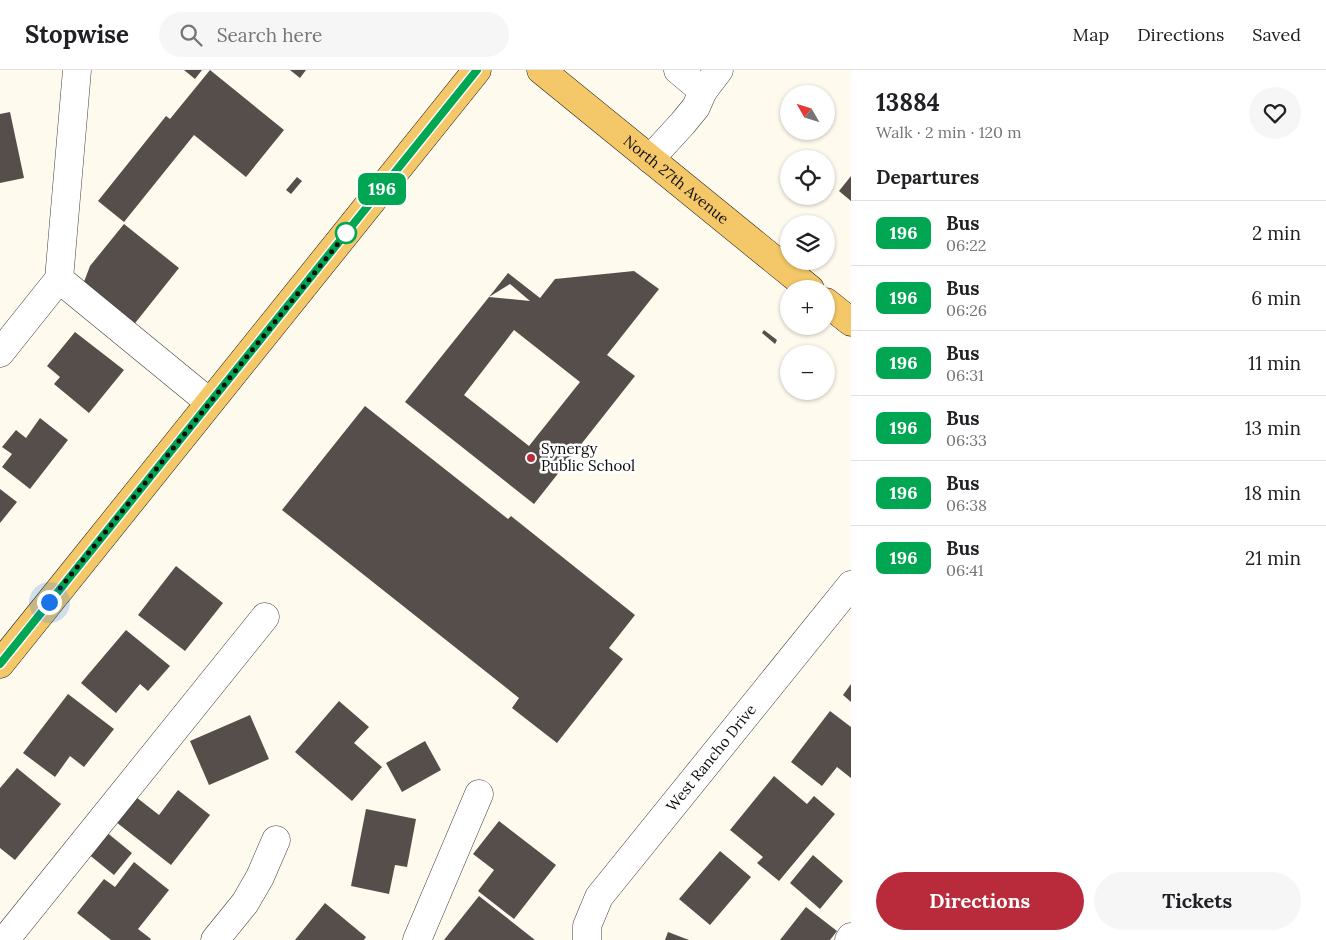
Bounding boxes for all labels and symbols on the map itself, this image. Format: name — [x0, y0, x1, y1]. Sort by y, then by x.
north arrow — [780, 85, 835, 140]
street label: North 27th Avenue — [620, 131, 733, 228]
line badge: 196 — [353, 173, 411, 205]
unlabelled marker — [335, 222, 357, 244]
place label: Synergy Public School — [541, 439, 635, 475]
marker: Synergy Public School — [525, 452, 537, 464]
your location — [37, 590, 62, 615]
street label: West Rancho Drive — [662, 700, 760, 815]

